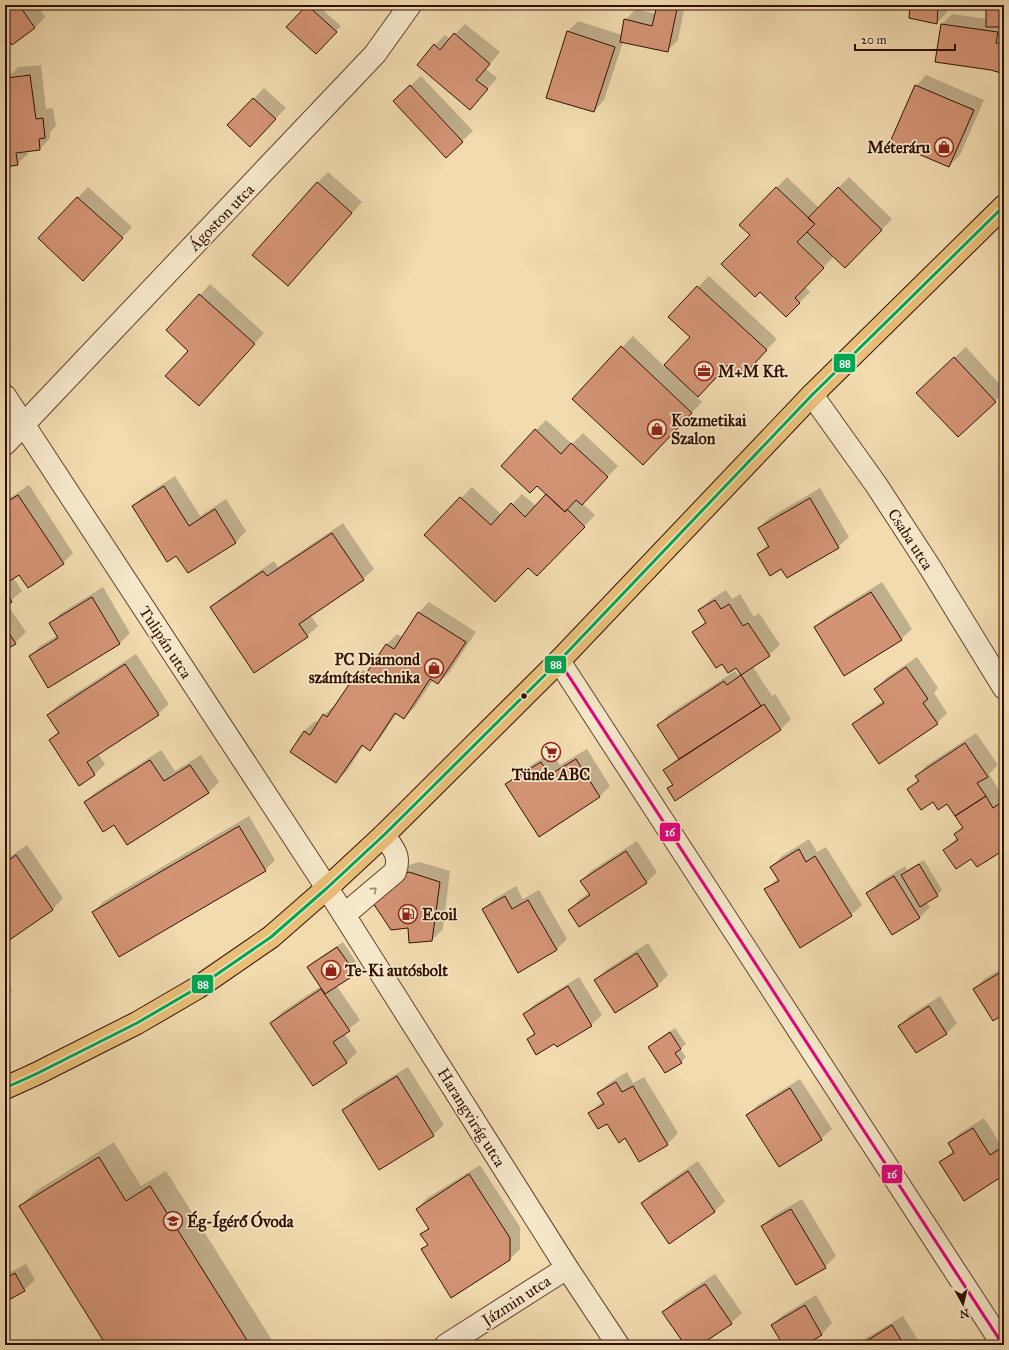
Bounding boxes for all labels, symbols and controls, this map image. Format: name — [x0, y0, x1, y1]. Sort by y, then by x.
scale bar — [855, 26, 955, 52]
text: 20 m — [861, 33, 887, 47]
shop icon: Méteráru — [933, 136, 955, 158]
place label: Méteráru — [867, 138, 930, 157]
street label: Ágoston utca — [183, 179, 259, 256]
line badge: 88 — [833, 353, 856, 373]
text: 88 — [839, 357, 851, 370]
office icon: M+M Kft. — [693, 360, 715, 382]
place label: M+M Kft. — [718, 362, 788, 381]
place label: Kozmetikai Szalon — [671, 411, 747, 448]
shop icon: Kozmetikai Szalon — [646, 418, 668, 440]
street label: Csaba utca — [884, 505, 938, 574]
street label: Tulipán utca — [135, 602, 196, 682]
place label: PC Diamond számítástechnika — [309, 650, 421, 687]
line badge: 88 — [544, 655, 567, 674]
shop icon: PC Diamond számítástechnika — [423, 657, 445, 679]
text: 88 — [550, 658, 562, 671]
unlabelled marker — [519, 691, 529, 701]
supermarket icon: Tünde ABC — [540, 741, 562, 763]
place label: Tünde ABC — [511, 765, 590, 784]
line badge: 16 — [659, 822, 681, 842]
text: 16 — [665, 826, 676, 839]
one-way arrow — [369, 887, 377, 894]
fuel station icon: Ecoil — [397, 903, 419, 925]
place label: Ecoil — [422, 905, 458, 924]
shop icon: Te-Ki autósbolt — [320, 959, 342, 981]
place label: Te-Ki autósbolt — [344, 961, 448, 980]
line badge: 88 — [191, 974, 214, 994]
text: 88 — [197, 978, 209, 991]
street label: Harangvirág utca — [433, 1064, 510, 1171]
line badge: 16 — [881, 1164, 903, 1184]
text: 16 — [887, 1168, 898, 1181]
school or university icon: Ég-Ígérő Óvoda — [162, 1210, 184, 1232]
place label: Ég-Ígérő Óvoda — [187, 1210, 295, 1232]
street label: Jázmin utca — [477, 1271, 555, 1332]
north arrow — [943, 1284, 983, 1324]
text: N — [958, 1306, 970, 1321]

